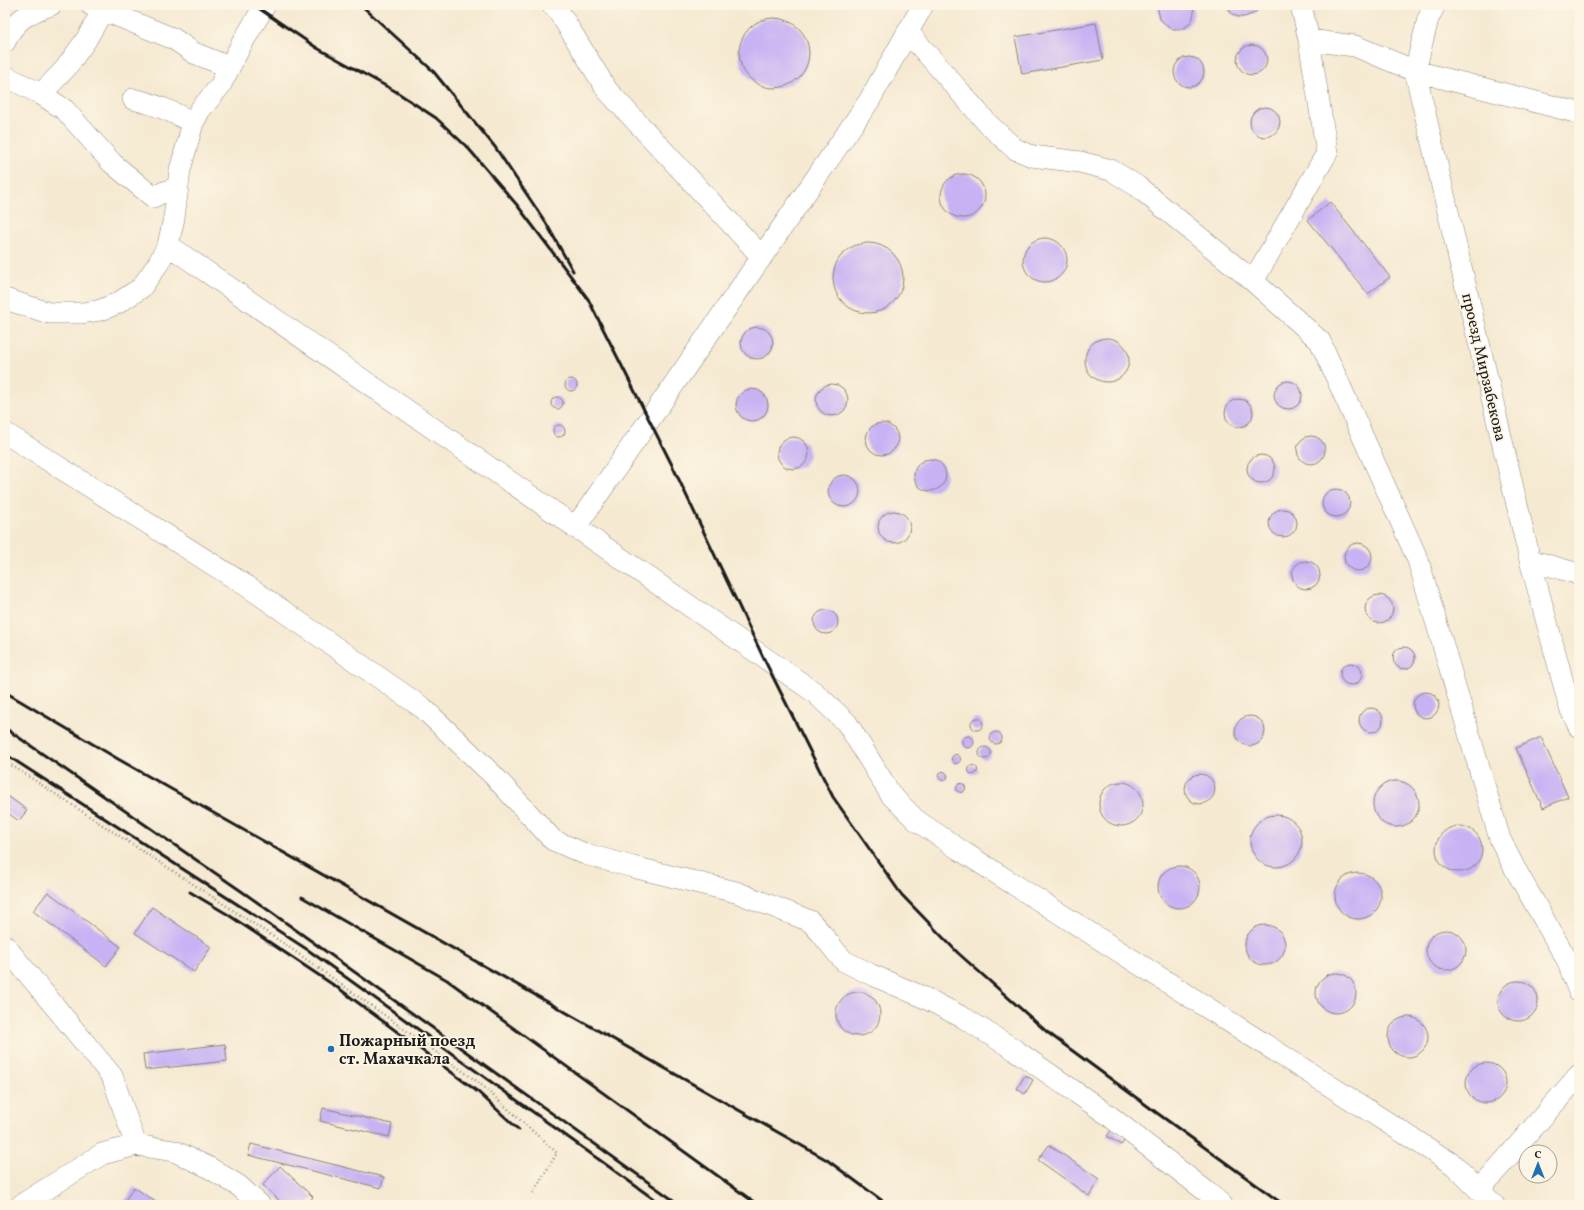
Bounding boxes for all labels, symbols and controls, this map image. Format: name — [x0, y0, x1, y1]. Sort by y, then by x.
street label: проезд Мирзабекова — [1455, 291, 1511, 444]
place label: Пожарный поезд ст. Махачкала — [339, 1031, 475, 1071]
marker: Пожарный поезд ст. Махачкала — [326, 1044, 336, 1054]
north arrow — [1518, 1144, 1558, 1184]
text: С — [1534, 1148, 1542, 1163]

